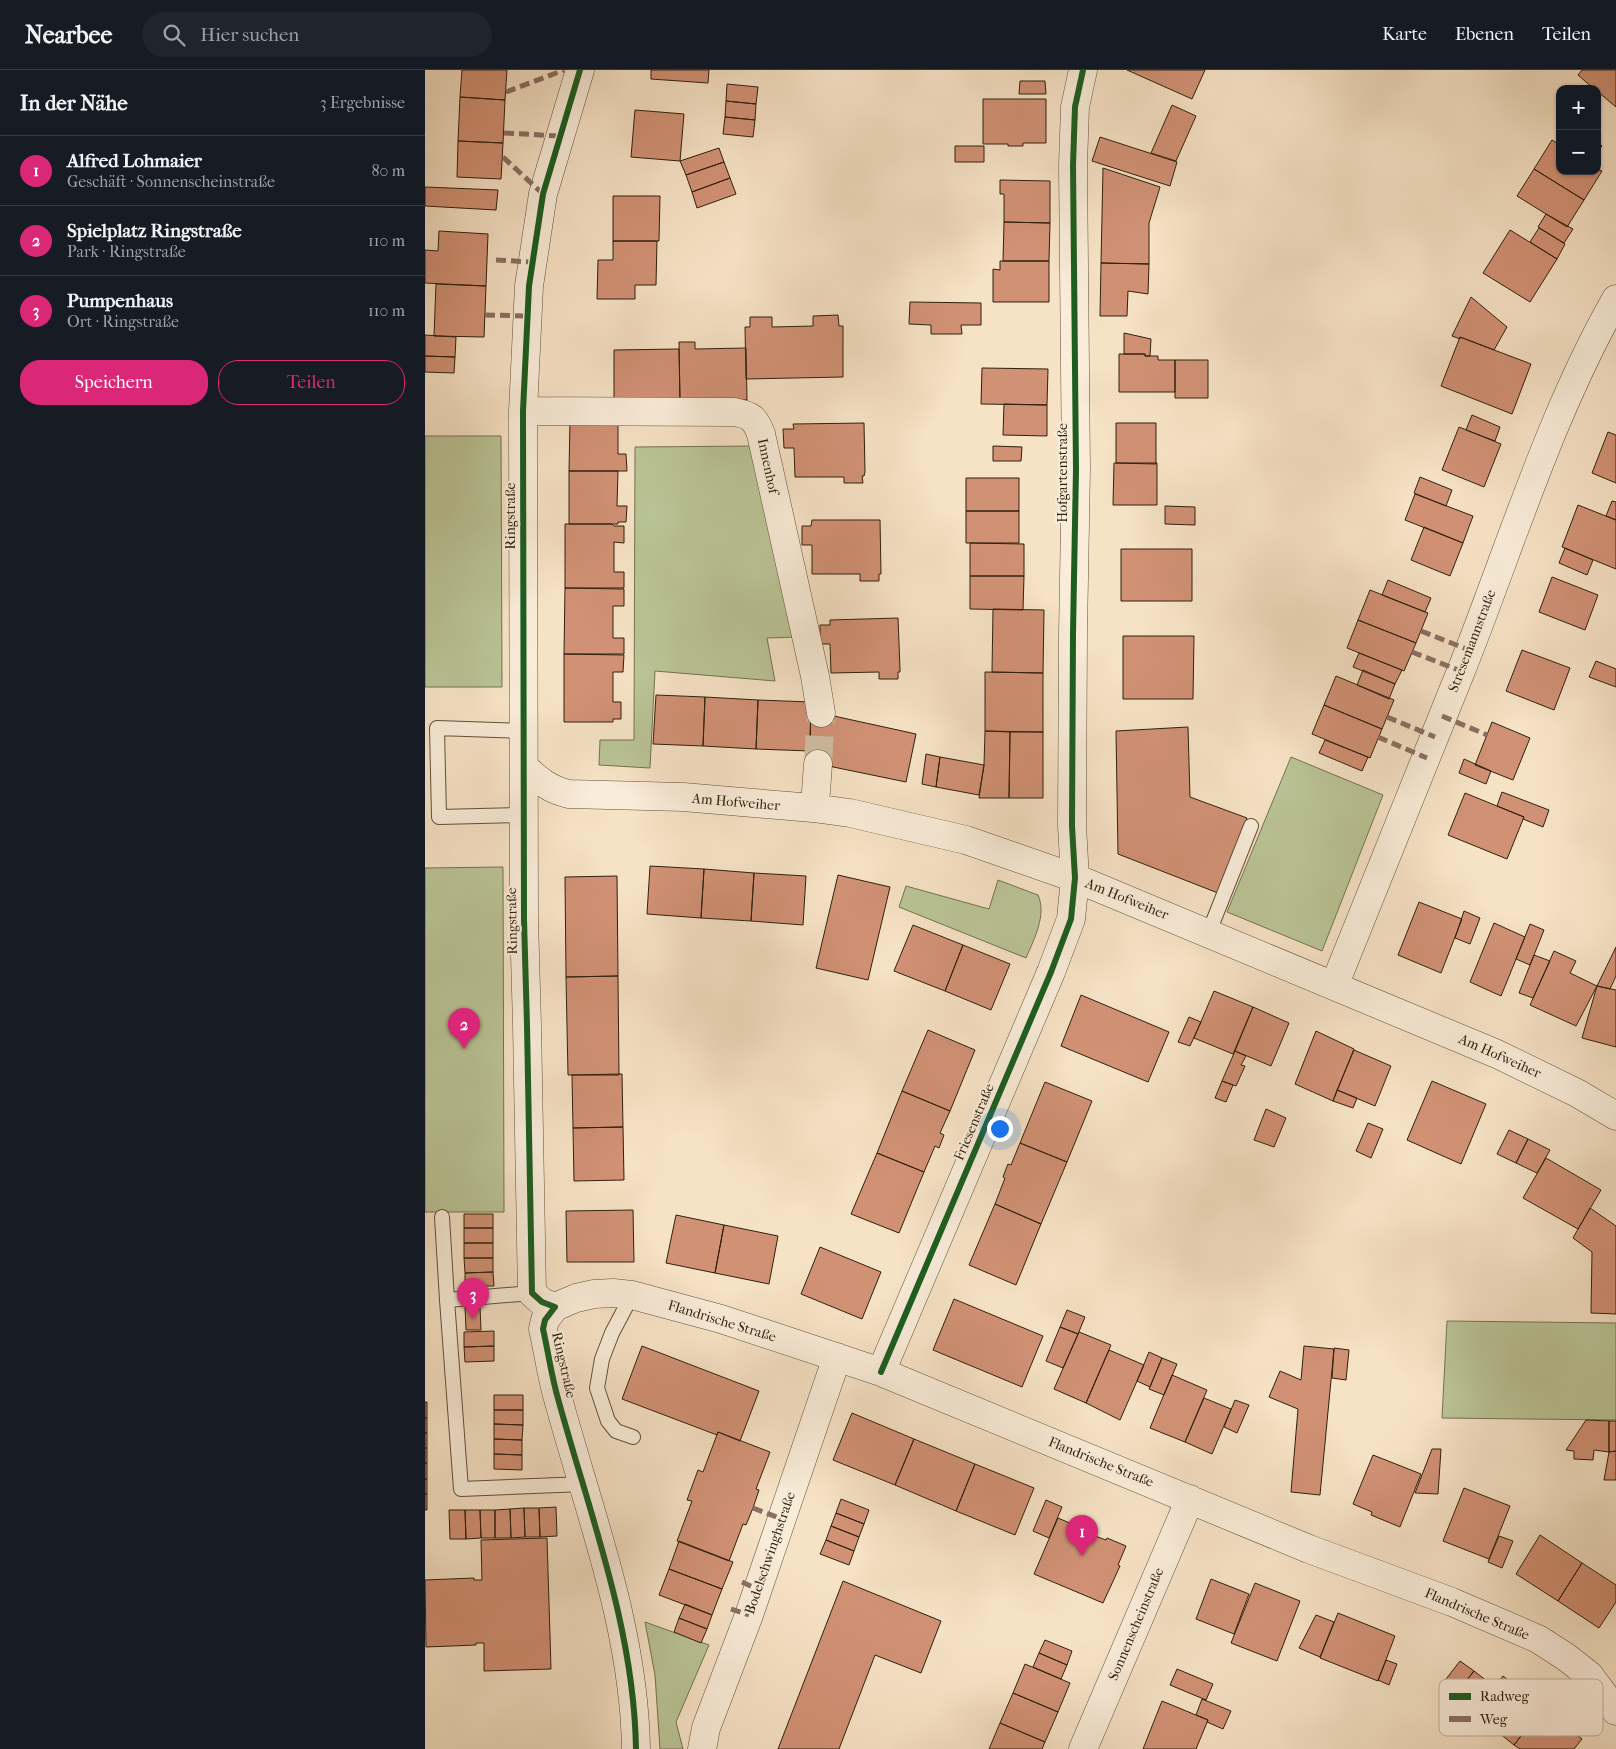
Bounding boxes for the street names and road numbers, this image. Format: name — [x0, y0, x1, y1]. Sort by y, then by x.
street label: Hofgartenstraße — [1054, 423, 1071, 523]
street label: Innenhof — [754, 437, 783, 499]
street label: Ringstraße — [502, 482, 519, 550]
street label: Stresemannstraße — [1445, 587, 1499, 695]
street label: Am Hofweiher — [690, 790, 781, 814]
street label: Am Hofweiher — [1082, 874, 1171, 923]
street label: Ringstraße — [503, 887, 521, 955]
street label: Am Hofweiher — [1455, 1030, 1544, 1082]
street label: Friesenstraße — [950, 1081, 998, 1163]
street label: Flandrische Straße — [666, 1296, 778, 1346]
street label: Ringstraße — [548, 1330, 580, 1400]
street label: Flandrische Straße — [1046, 1433, 1156, 1491]
street label: Bodelschwinghstraße — [741, 1489, 799, 1617]
street label: Sonnenscheinstraße — [1105, 1565, 1167, 1683]
street label: Flandrische Straße — [1422, 1584, 1532, 1644]

